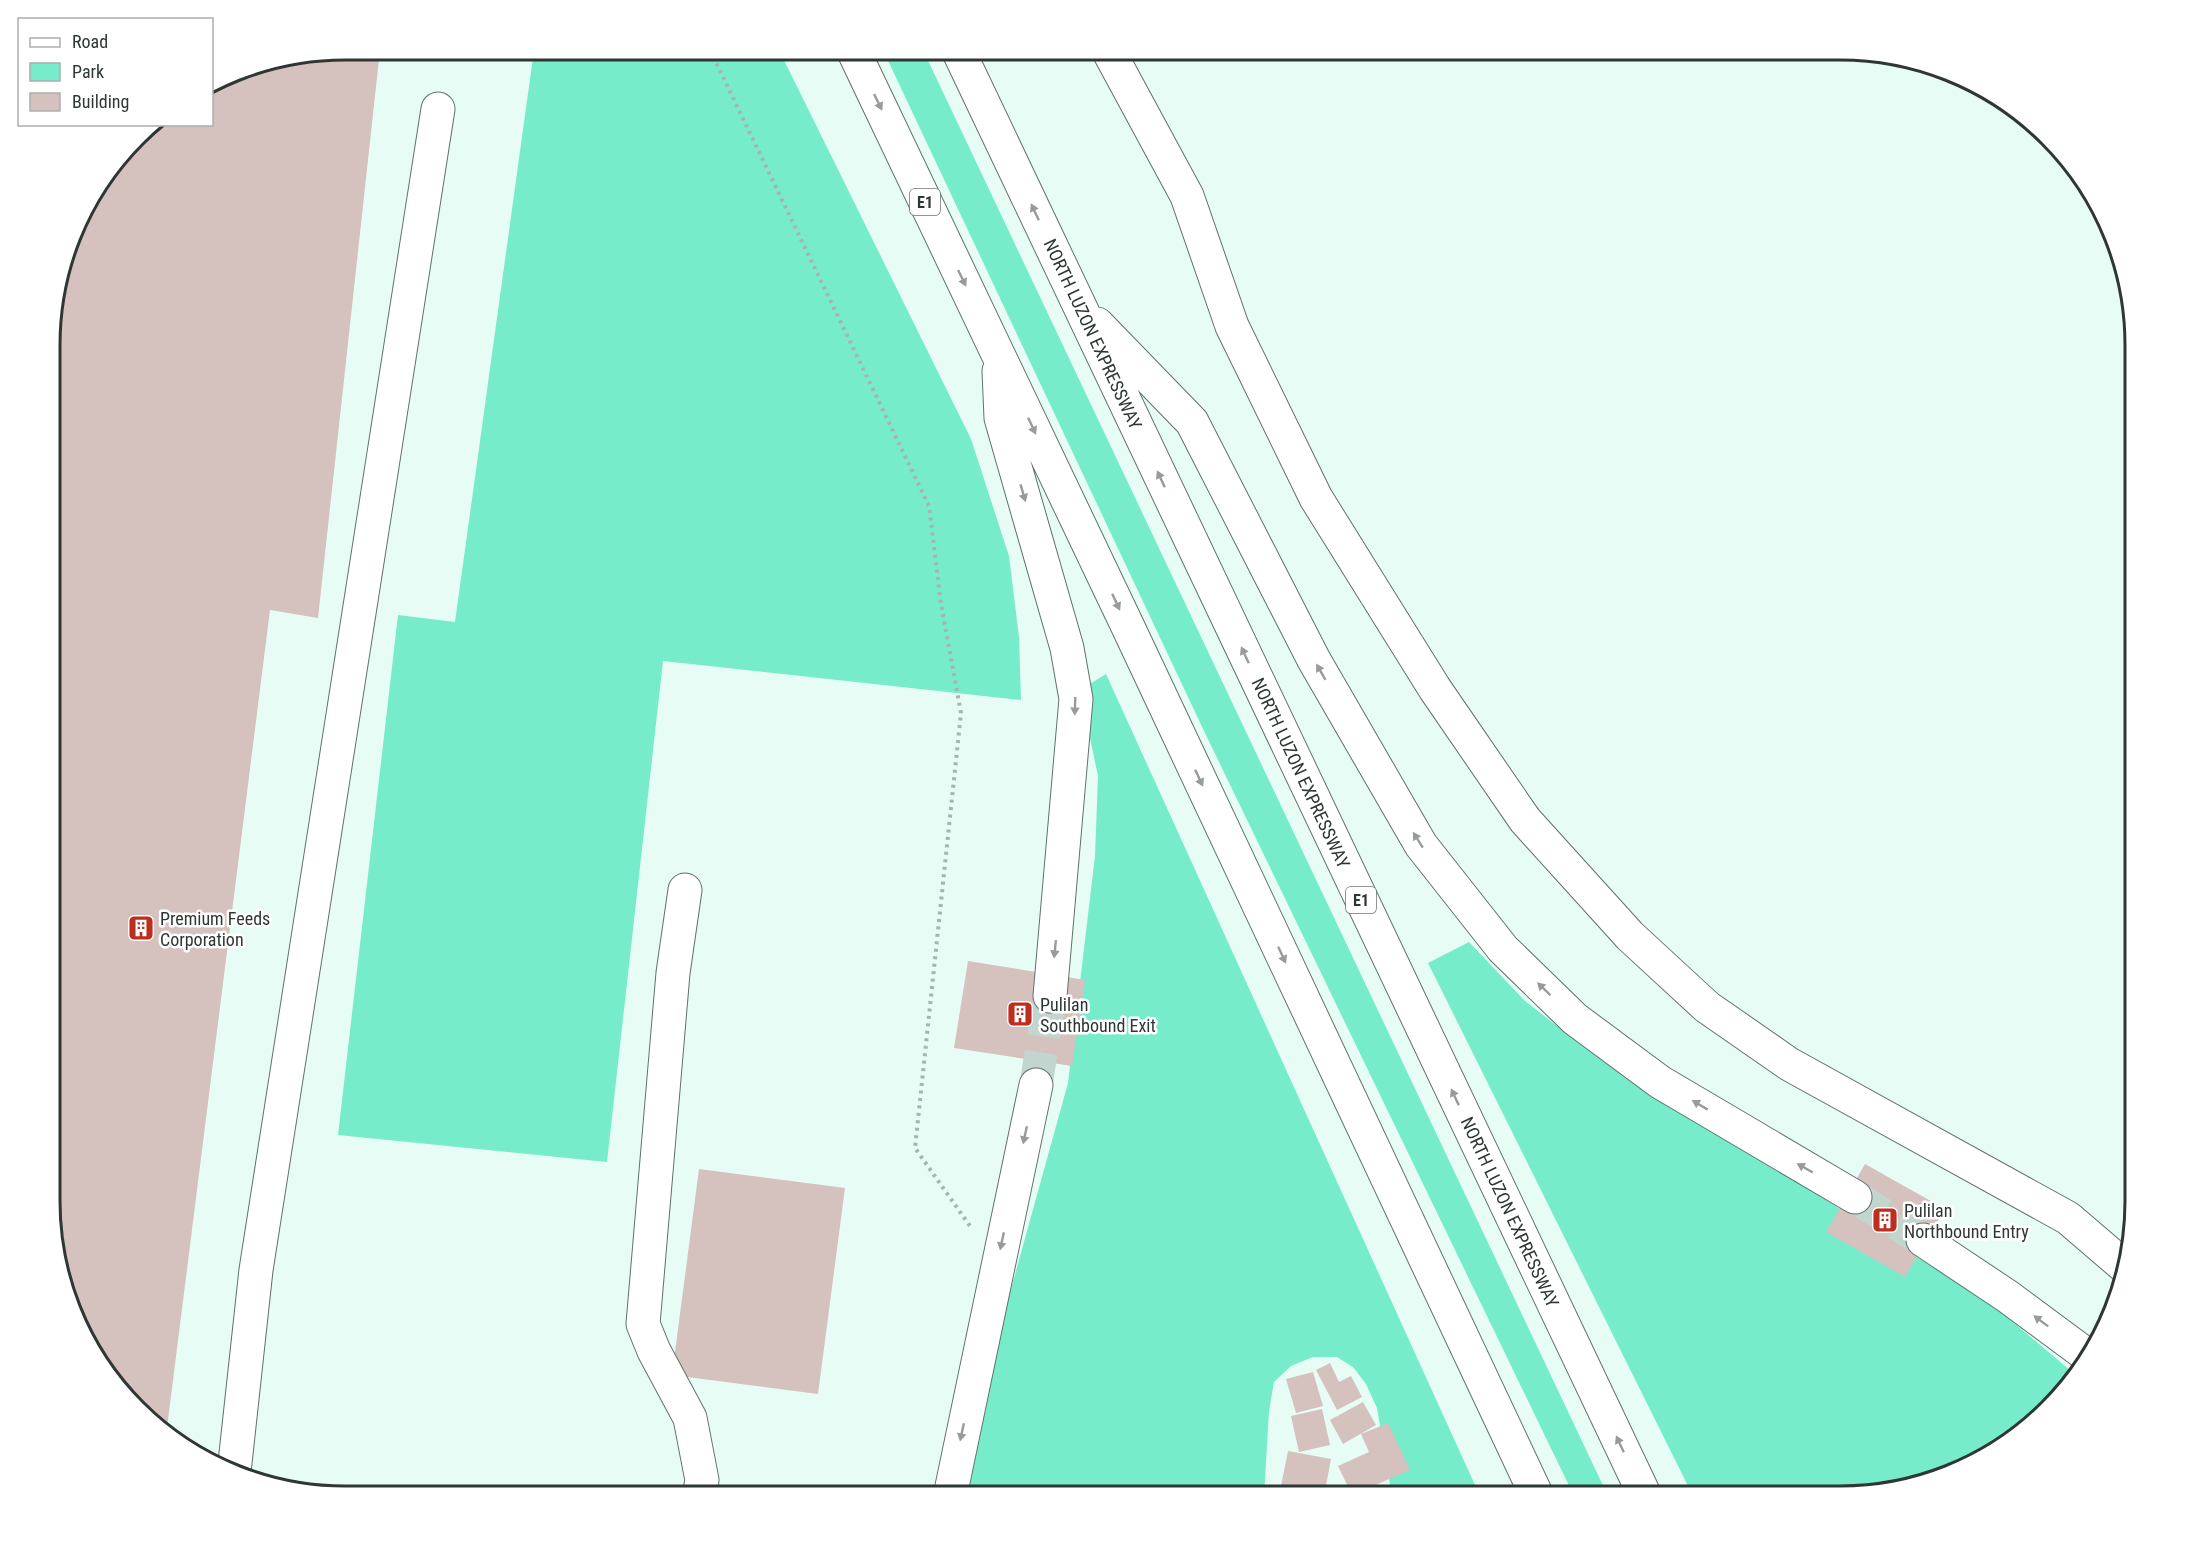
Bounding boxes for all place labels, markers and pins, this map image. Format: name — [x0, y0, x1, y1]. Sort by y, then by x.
place label: Premium Feeds Corporation — [160, 908, 270, 950]
building icon: Premium Feeds Corporation — [126, 913, 156, 943]
place label: Pulilan Southbound Exit — [1040, 994, 1156, 1036]
building icon: Pulilan Southbound Exit — [1005, 999, 1035, 1029]
place label: Pulilan Northbound Entry — [1904, 1200, 2029, 1242]
building icon: Pulilan Northbound Entry — [1870, 1205, 1900, 1235]

